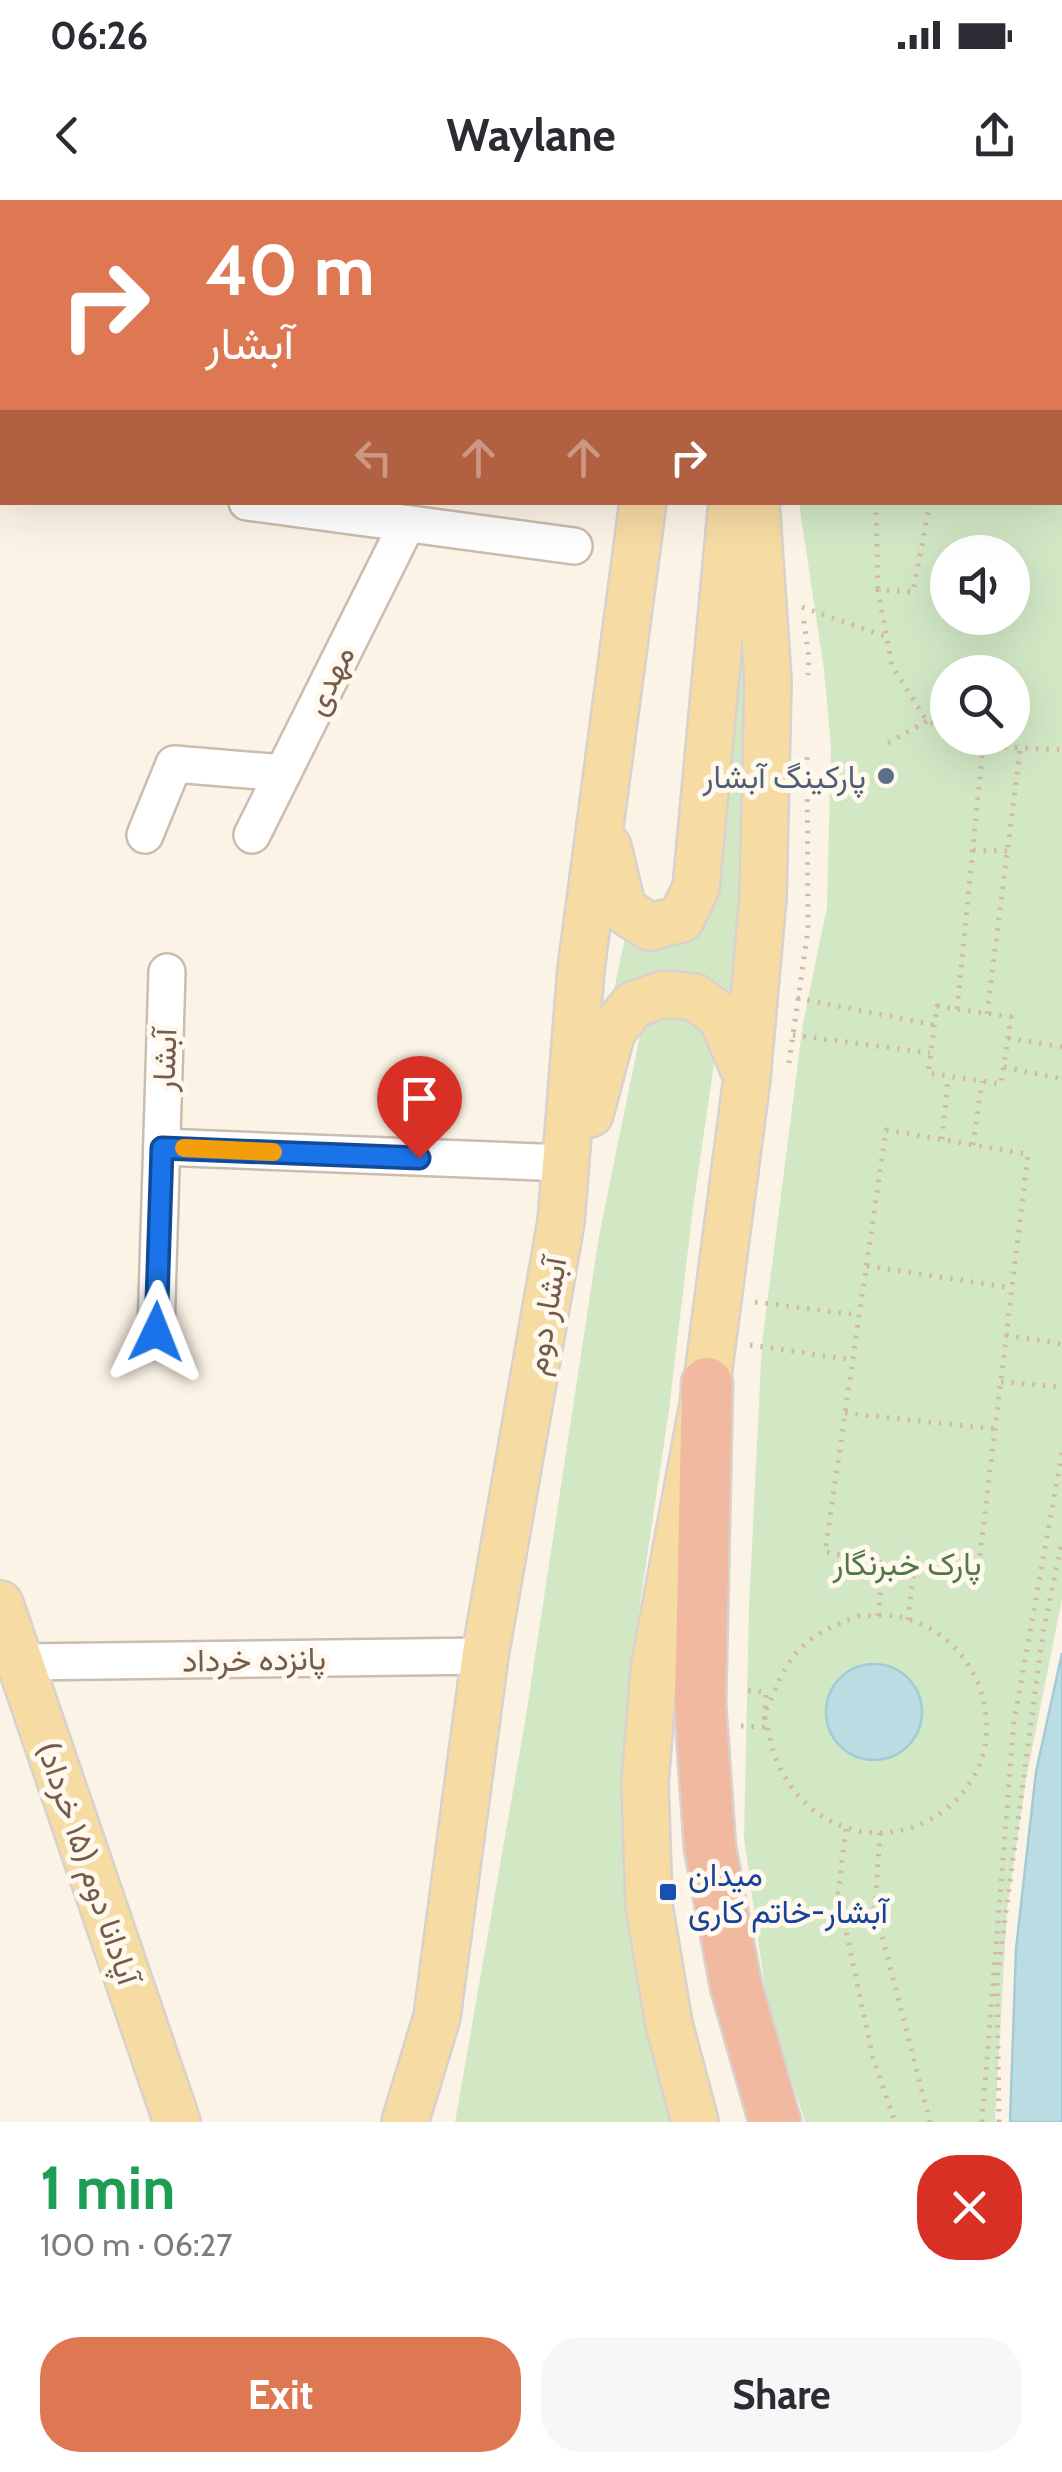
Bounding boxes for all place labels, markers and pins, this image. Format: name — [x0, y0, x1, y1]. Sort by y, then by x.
place label: پارکینگ آبشار — [702, 757, 866, 799]
marker: پارکینگ آبشار — [875, 765, 897, 787]
pin — [377, 1056, 462, 1159]
place label: میدان آبشار-خاتم کاری — [688, 1855, 891, 1933]
marker: میدان آبشار-خاتم کاری — [657, 1881, 679, 1903]

